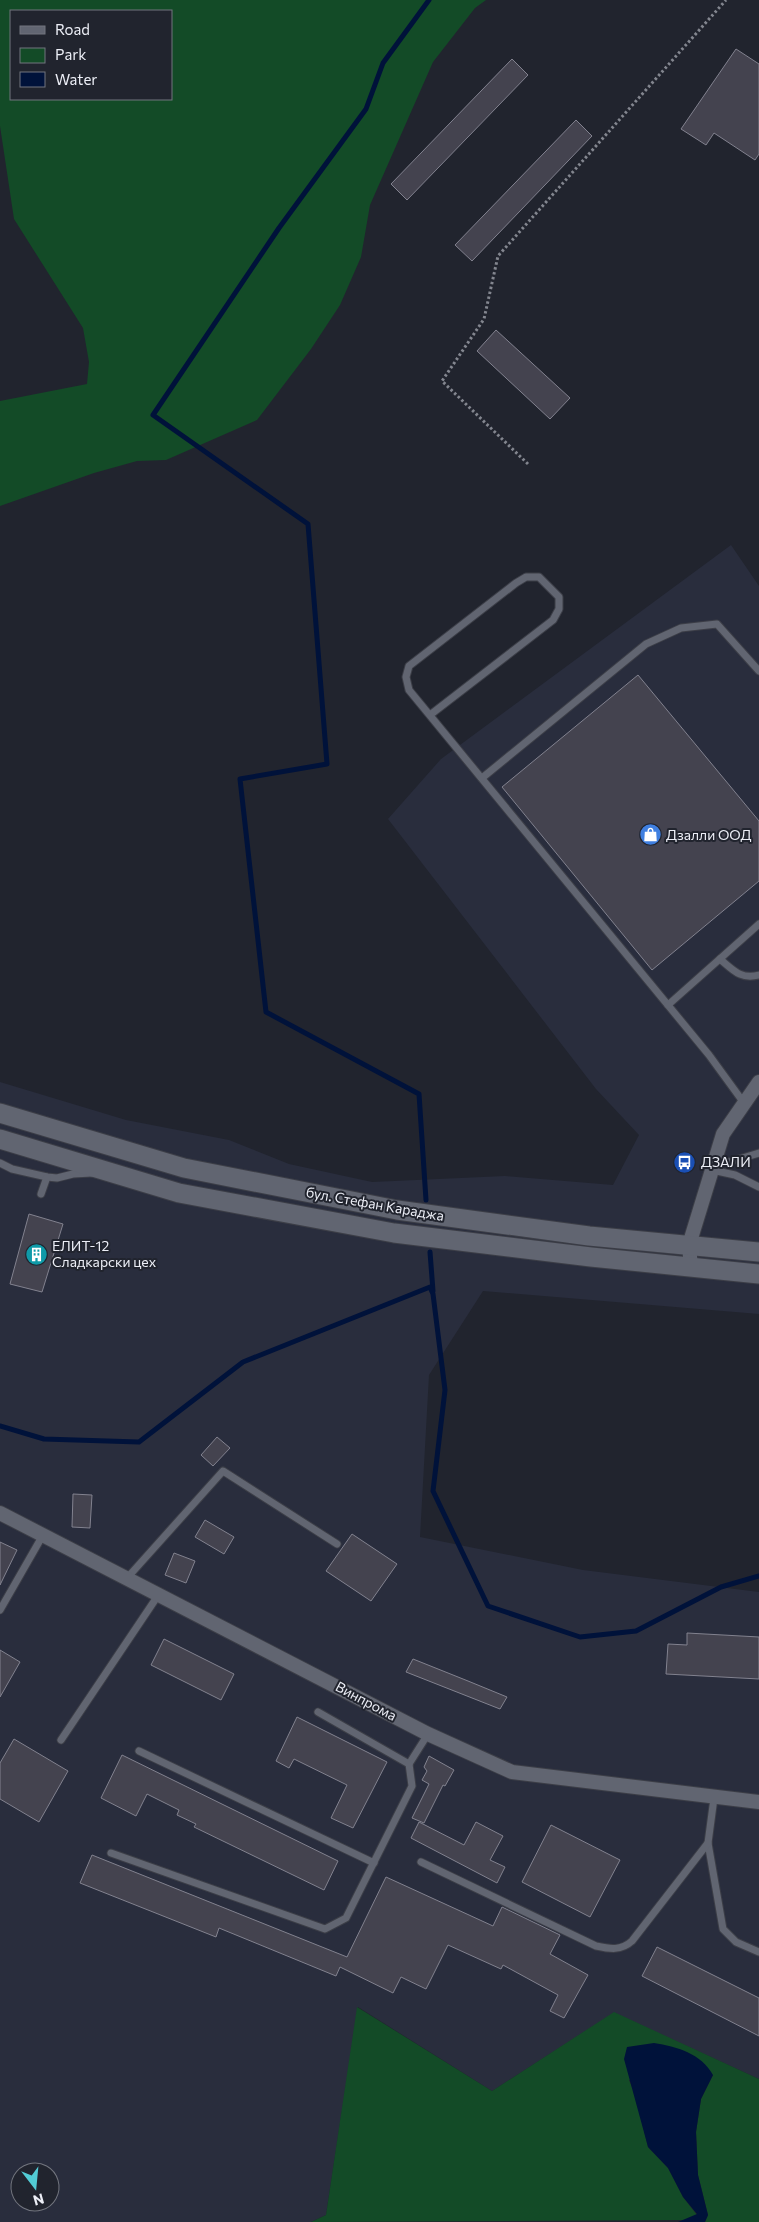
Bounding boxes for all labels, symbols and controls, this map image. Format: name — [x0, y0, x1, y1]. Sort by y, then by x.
legend — [10, 10, 172, 100]
text: Road — [55, 20, 90, 38]
text: Park — [55, 45, 86, 63]
text: Water — [55, 70, 97, 88]
shop icon: Дзалли ООД — [638, 823, 662, 847]
place label: Дзалли ООД — [666, 826, 752, 843]
bus stop icon: ДЗАЛИ — [673, 1150, 697, 1174]
place label: ДЗАЛИ — [701, 1153, 751, 1170]
street label: бул. Стефан Караджа — [305, 1183, 445, 1224]
place label: ЕЛИТ-12 Сладкарски цех — [52, 1237, 157, 1270]
building icon: ЕЛИТ-12 Сладкарски цех — [24, 1242, 48, 1266]
street label: Винпрома — [333, 1677, 400, 1724]
north arrow — [10, 2162, 60, 2212]
text: N — [31, 2190, 46, 2210]

